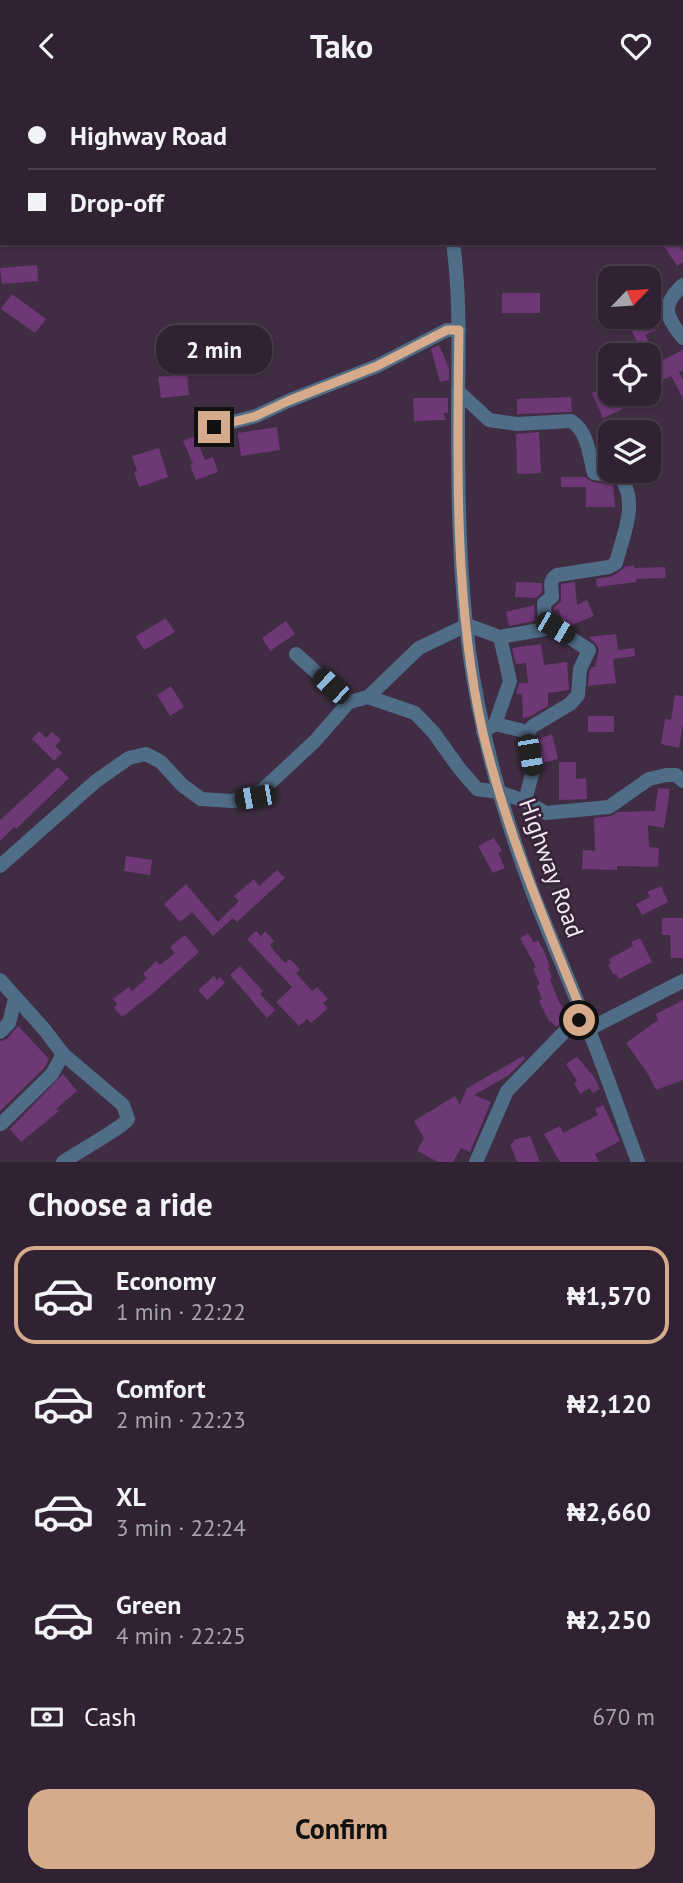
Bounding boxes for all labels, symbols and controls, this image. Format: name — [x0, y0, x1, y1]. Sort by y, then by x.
text: Tako — [310, 25, 373, 67]
icon: back — [28, 27, 66, 65]
icon: heart — [617, 27, 655, 65]
text: Highway Road — [70, 119, 227, 152]
text: Drop-off — [70, 186, 164, 219]
north arrow — [598, 266, 662, 329]
map controls — [598, 266, 661, 483]
callout: 2 min — [156, 325, 272, 375]
text: 2 min — [186, 335, 242, 364]
button: locate — [598, 343, 661, 406]
route end — [198, 411, 230, 443]
button: layers — [598, 420, 661, 483]
car — [532, 608, 579, 648]
car — [309, 664, 354, 708]
car — [517, 732, 544, 778]
car — [233, 783, 278, 811]
street label: Highway Road — [512, 794, 591, 942]
route start — [563, 1004, 595, 1036]
text: Choose a ride — [28, 1183, 213, 1225]
icon: car — [32, 1264, 95, 1327]
text: Economy — [116, 1264, 216, 1297]
text: ₦1,570 — [567, 1279, 651, 1312]
text: 1 min · 22:22 — [116, 1297, 246, 1326]
icon: car — [32, 1372, 95, 1435]
text: Comfort — [116, 1372, 206, 1405]
text: ₦2,120 — [567, 1387, 651, 1420]
text: 2 min · 22:23 — [116, 1405, 246, 1434]
icon: car — [32, 1480, 95, 1543]
text: XL — [116, 1480, 146, 1513]
text: ₦2,660 — [567, 1495, 651, 1528]
text: 3 min · 22:24 — [116, 1513, 246, 1542]
icon: car — [32, 1588, 95, 1651]
text: Green — [116, 1588, 181, 1621]
text: ₦2,250 — [567, 1603, 651, 1636]
text: 4 min · 22:25 — [116, 1621, 246, 1650]
icon: cash — [28, 1698, 66, 1736]
text: Cash — [84, 1700, 136, 1733]
text: 670 m — [593, 1702, 655, 1731]
button: Confirm — [28, 1789, 655, 1869]

